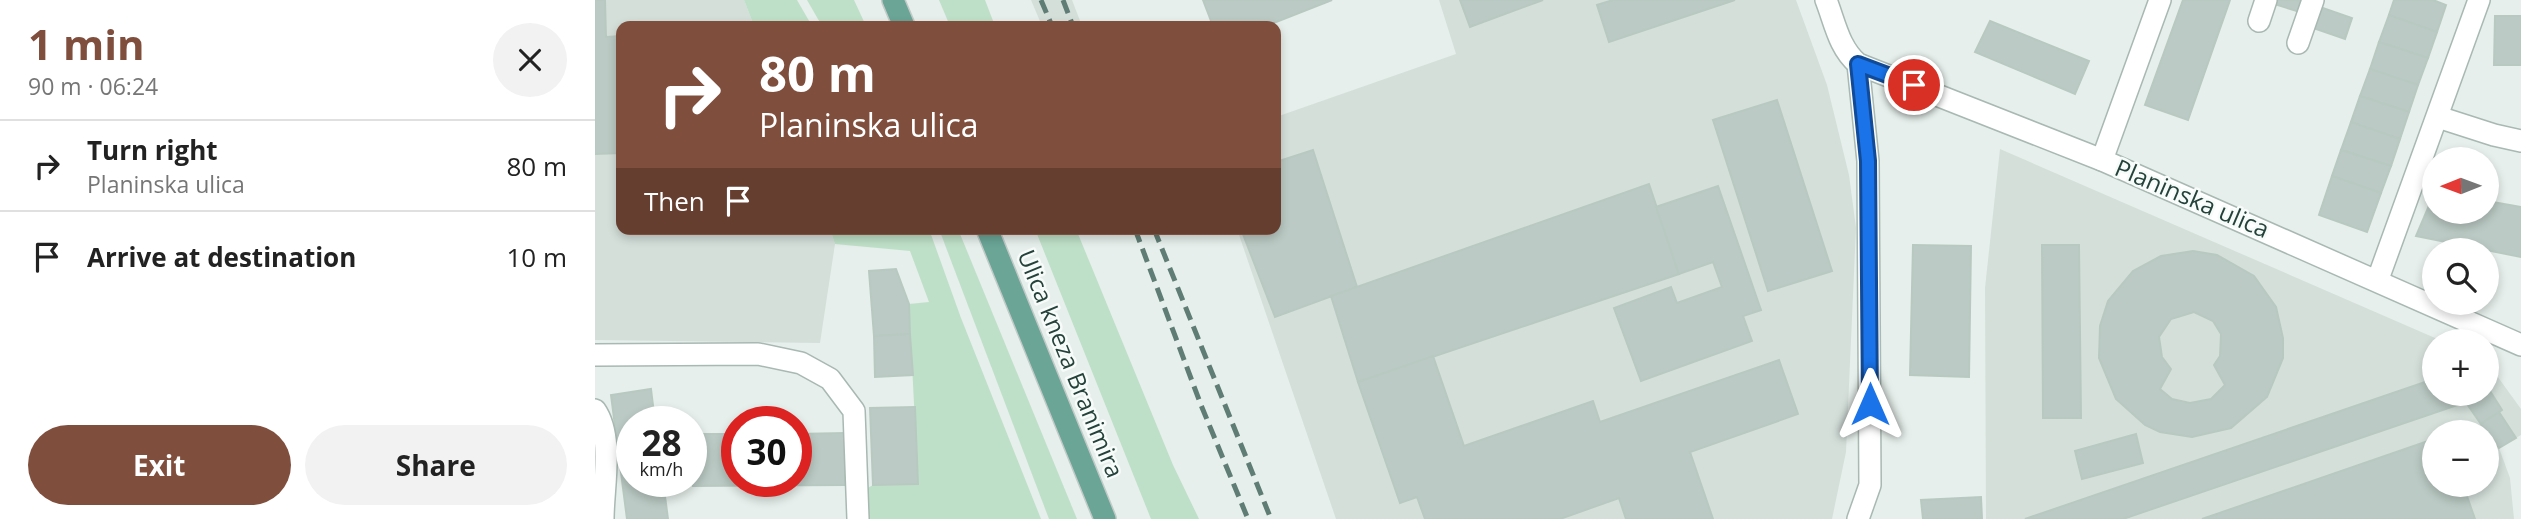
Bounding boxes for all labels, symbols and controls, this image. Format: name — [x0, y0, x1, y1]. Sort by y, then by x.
text: 1 min — [28, 15, 145, 72]
button: close — [493, 23, 567, 97]
text: 80 m — [759, 40, 876, 106]
icon: right — [644, 49, 735, 140]
pin — [1884, 55, 1944, 115]
icon: arrive — [1895, 66, 1933, 104]
text: 90 m · 06:24 — [28, 70, 158, 102]
text: Planinska ulica — [759, 103, 978, 146]
text: Turn right — [87, 132, 218, 168]
icon: right — [28, 147, 66, 185]
north arrow — [2422, 147, 2499, 224]
map controls — [2422, 147, 2499, 497]
text: 80 m — [506, 148, 567, 184]
street label: Planinska ulica — [2110, 150, 2275, 245]
text: Planinska ulica — [87, 168, 245, 200]
icon: arrive — [719, 182, 757, 220]
text: Then — [644, 183, 705, 219]
icon: arrive — [28, 238, 66, 276]
button: search — [2422, 238, 2499, 315]
text: Arrive at destination — [87, 239, 356, 275]
text: 10 m — [506, 239, 567, 275]
street label: Ulica kneza Branimira — [1011, 245, 1132, 482]
button: + — [2422, 329, 2499, 406]
position arrow — [1833, 367, 1907, 441]
speed limit sign: 30 — [721, 406, 812, 497]
text: 28 — [641, 419, 682, 466]
button: − — [2422, 420, 2499, 497]
button: Exit — [28, 425, 291, 505]
button: Share — [305, 425, 567, 505]
text: km/h — [640, 457, 683, 481]

